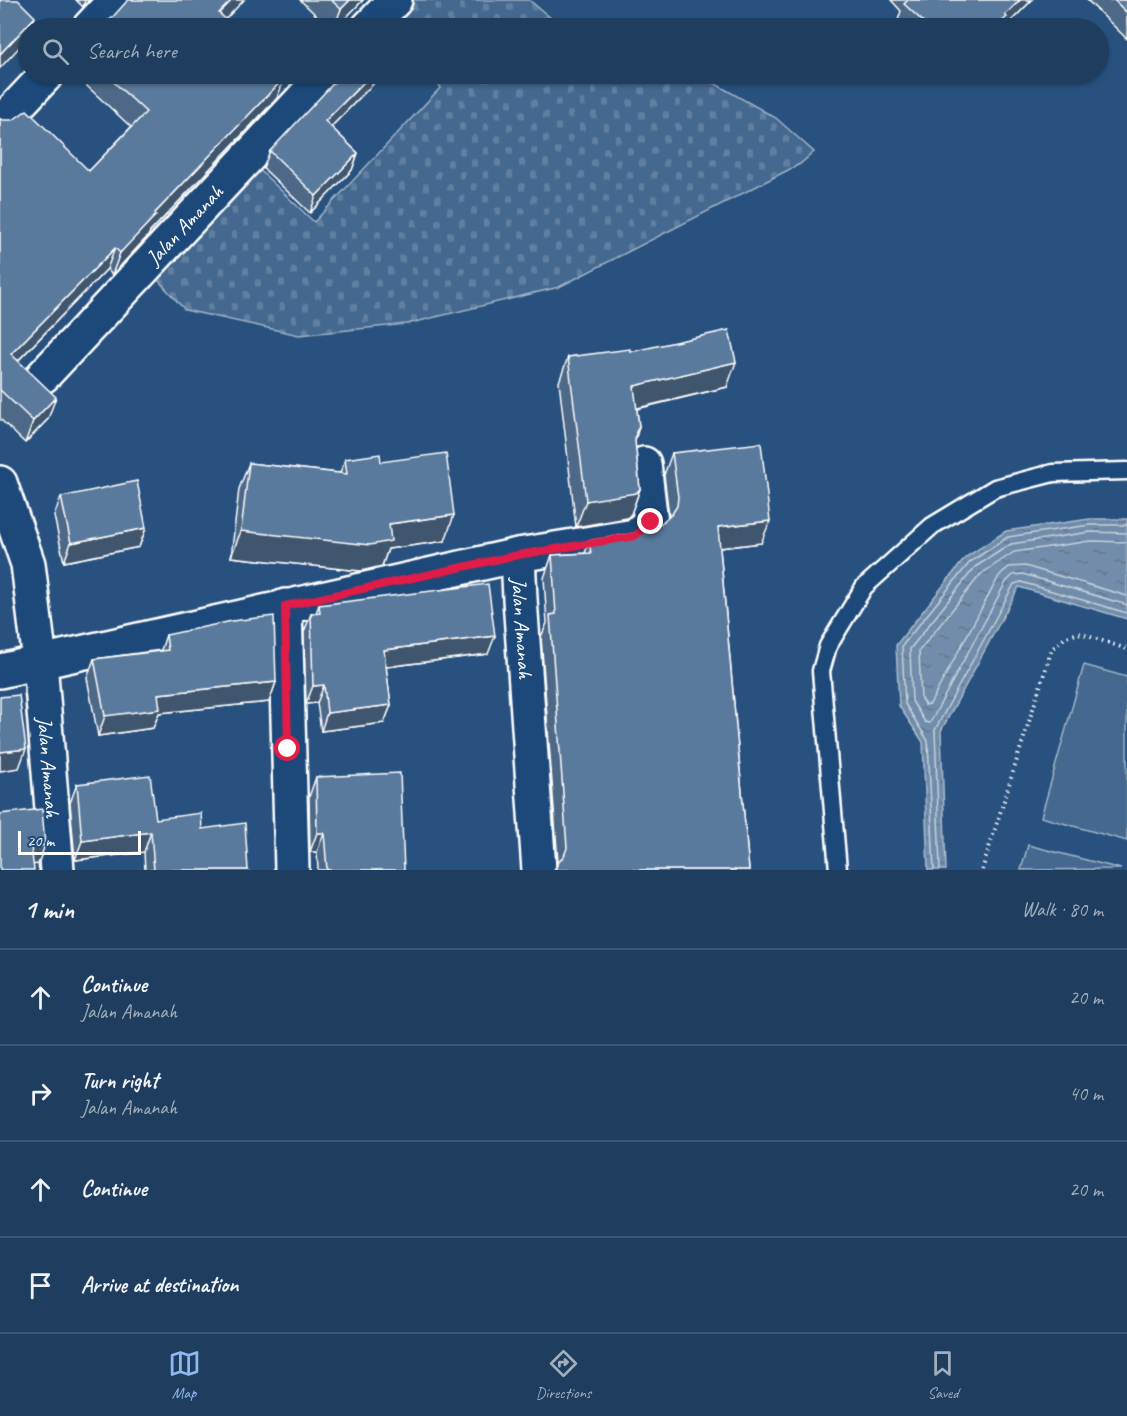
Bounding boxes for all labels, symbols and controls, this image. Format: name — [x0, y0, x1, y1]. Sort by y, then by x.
search box — [18, 18, 1109, 84]
icon: search — [39, 35, 72, 68]
text: Search here — [87, 37, 177, 65]
street label: Jalan Amanah — [140, 178, 230, 271]
route end — [637, 508, 663, 534]
street label: Jalan Amanah — [506, 576, 539, 681]
street label: Jalan Amanah — [31, 715, 66, 820]
route start — [274, 735, 300, 761]
scale bar — [18, 828, 141, 856]
text: 20 m — [27, 831, 54, 851]
text: 1 min — [24, 893, 74, 926]
text: Walk · 80 m — [1022, 897, 1103, 922]
text: Continue — [81, 971, 147, 999]
icon: ahead — [24, 981, 57, 1014]
text: 20 m — [1069, 985, 1103, 1010]
text: Jalan Amanah — [81, 999, 177, 1024]
text: Turn right — [81, 1067, 158, 1095]
icon: right — [24, 1077, 57, 1110]
text: 40 m — [1069, 1081, 1103, 1106]
text: Jalan Amanah — [81, 1095, 177, 1120]
icon: ahead — [24, 1173, 57, 1206]
text: Continue — [81, 1175, 147, 1203]
text: 20 m — [1069, 1177, 1103, 1202]
icon: arrive — [24, 1269, 57, 1302]
text: Arrive at destination — [81, 1271, 238, 1299]
tab: Map — [168, 1347, 201, 1403]
tab: Directions — [536, 1347, 591, 1403]
tab: Saved — [926, 1347, 959, 1403]

